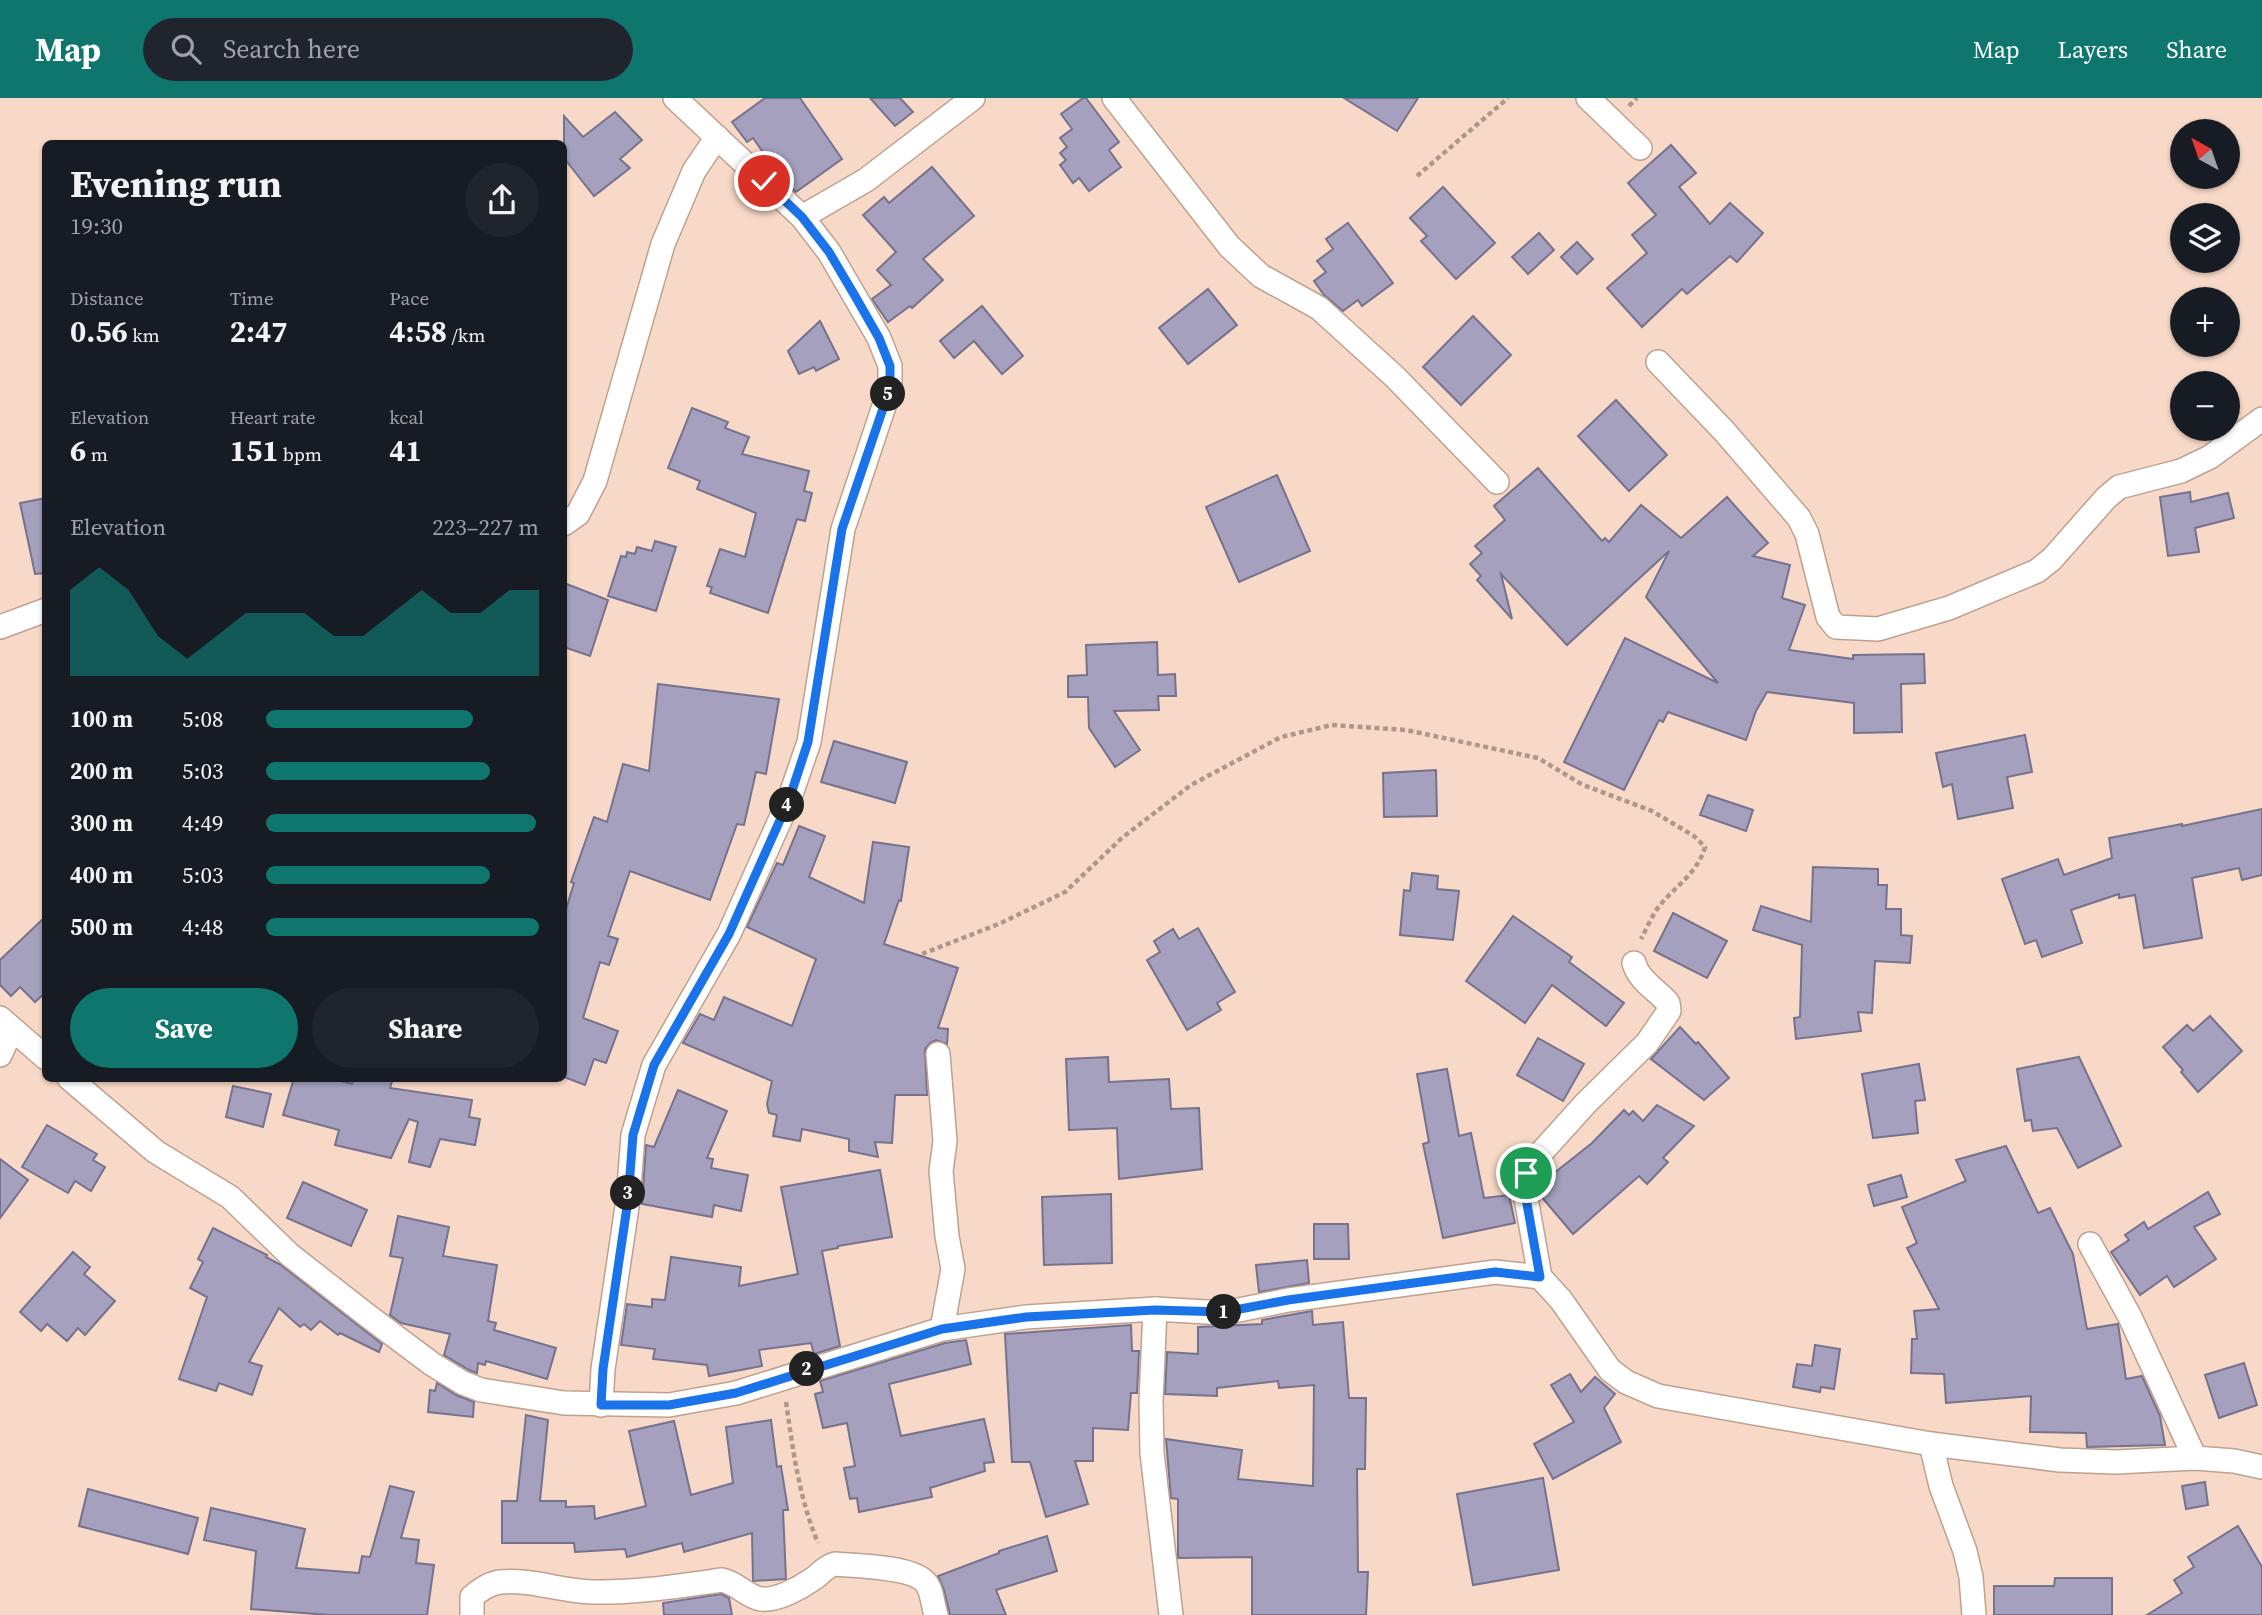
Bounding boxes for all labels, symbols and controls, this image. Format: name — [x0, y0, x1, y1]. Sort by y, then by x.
search box — [143, 18, 633, 81]
text: Map — [35, 27, 101, 72]
icon: search — [167, 30, 205, 68]
text: Search here — [223, 31, 360, 67]
text: Map — [1973, 33, 2020, 66]
text: Layers — [2058, 33, 2128, 66]
text: Share — [2166, 33, 2227, 66]
north arrow — [2170, 119, 2240, 189]
map controls — [2170, 119, 2240, 441]
pin — [734, 151, 794, 211]
text: Evening run — [70, 158, 282, 210]
icon: check — [745, 162, 783, 200]
button: share — [465, 163, 539, 237]
button: layers — [2170, 203, 2240, 273]
text: 19:30 — [70, 210, 123, 242]
text: Distance — [70, 285, 144, 311]
text: Time — [230, 285, 274, 311]
text: Pace — [389, 285, 429, 311]
button: + — [2170, 287, 2240, 357]
text: 0.56 — [70, 311, 128, 352]
text: 2:47 — [230, 311, 287, 352]
text: 4:58 — [389, 311, 447, 352]
text: km — [128, 322, 160, 348]
text: /km — [447, 322, 485, 348]
button: − — [2170, 371, 2240, 441]
pin: 5 — [870, 376, 906, 412]
text: 5 — [882, 380, 893, 406]
text: Elevation — [70, 404, 149, 430]
text: Heart rate — [230, 404, 316, 430]
text: kcal — [389, 404, 424, 430]
text: 6 — [70, 430, 86, 471]
text: 151 — [230, 430, 278, 471]
text: 41 — [389, 430, 422, 471]
text: m — [86, 441, 108, 467]
text: bpm — [278, 441, 322, 467]
text: Elevation — [70, 511, 166, 543]
text: 223–227 m — [432, 511, 539, 543]
text: 100 m — [70, 703, 133, 735]
text: 5:08 — [182, 703, 223, 735]
text: 200 m — [70, 755, 133, 787]
text: 5:03 — [182, 755, 223, 787]
pin: 4 — [770, 788, 804, 822]
text: 4 — [781, 791, 792, 817]
text: 300 m — [70, 807, 133, 839]
text: 4:49 — [182, 807, 223, 839]
text: 400 m — [70, 859, 133, 891]
text: 5:03 — [182, 859, 223, 891]
text: 500 m — [70, 911, 133, 943]
text: 4:48 — [182, 911, 223, 943]
button: Save — [70, 988, 298, 1068]
button: Share — [312, 988, 539, 1068]
pin — [1496, 1143, 1556, 1203]
icon: arrive — [1507, 1154, 1545, 1192]
pin: 3 — [610, 1176, 646, 1210]
text: 3 — [622, 1179, 633, 1205]
pin: 1 — [1206, 1294, 1242, 1330]
text: 1 — [1218, 1298, 1229, 1324]
pin: 2 — [790, 1352, 824, 1386]
text: 2 — [801, 1355, 812, 1381]

